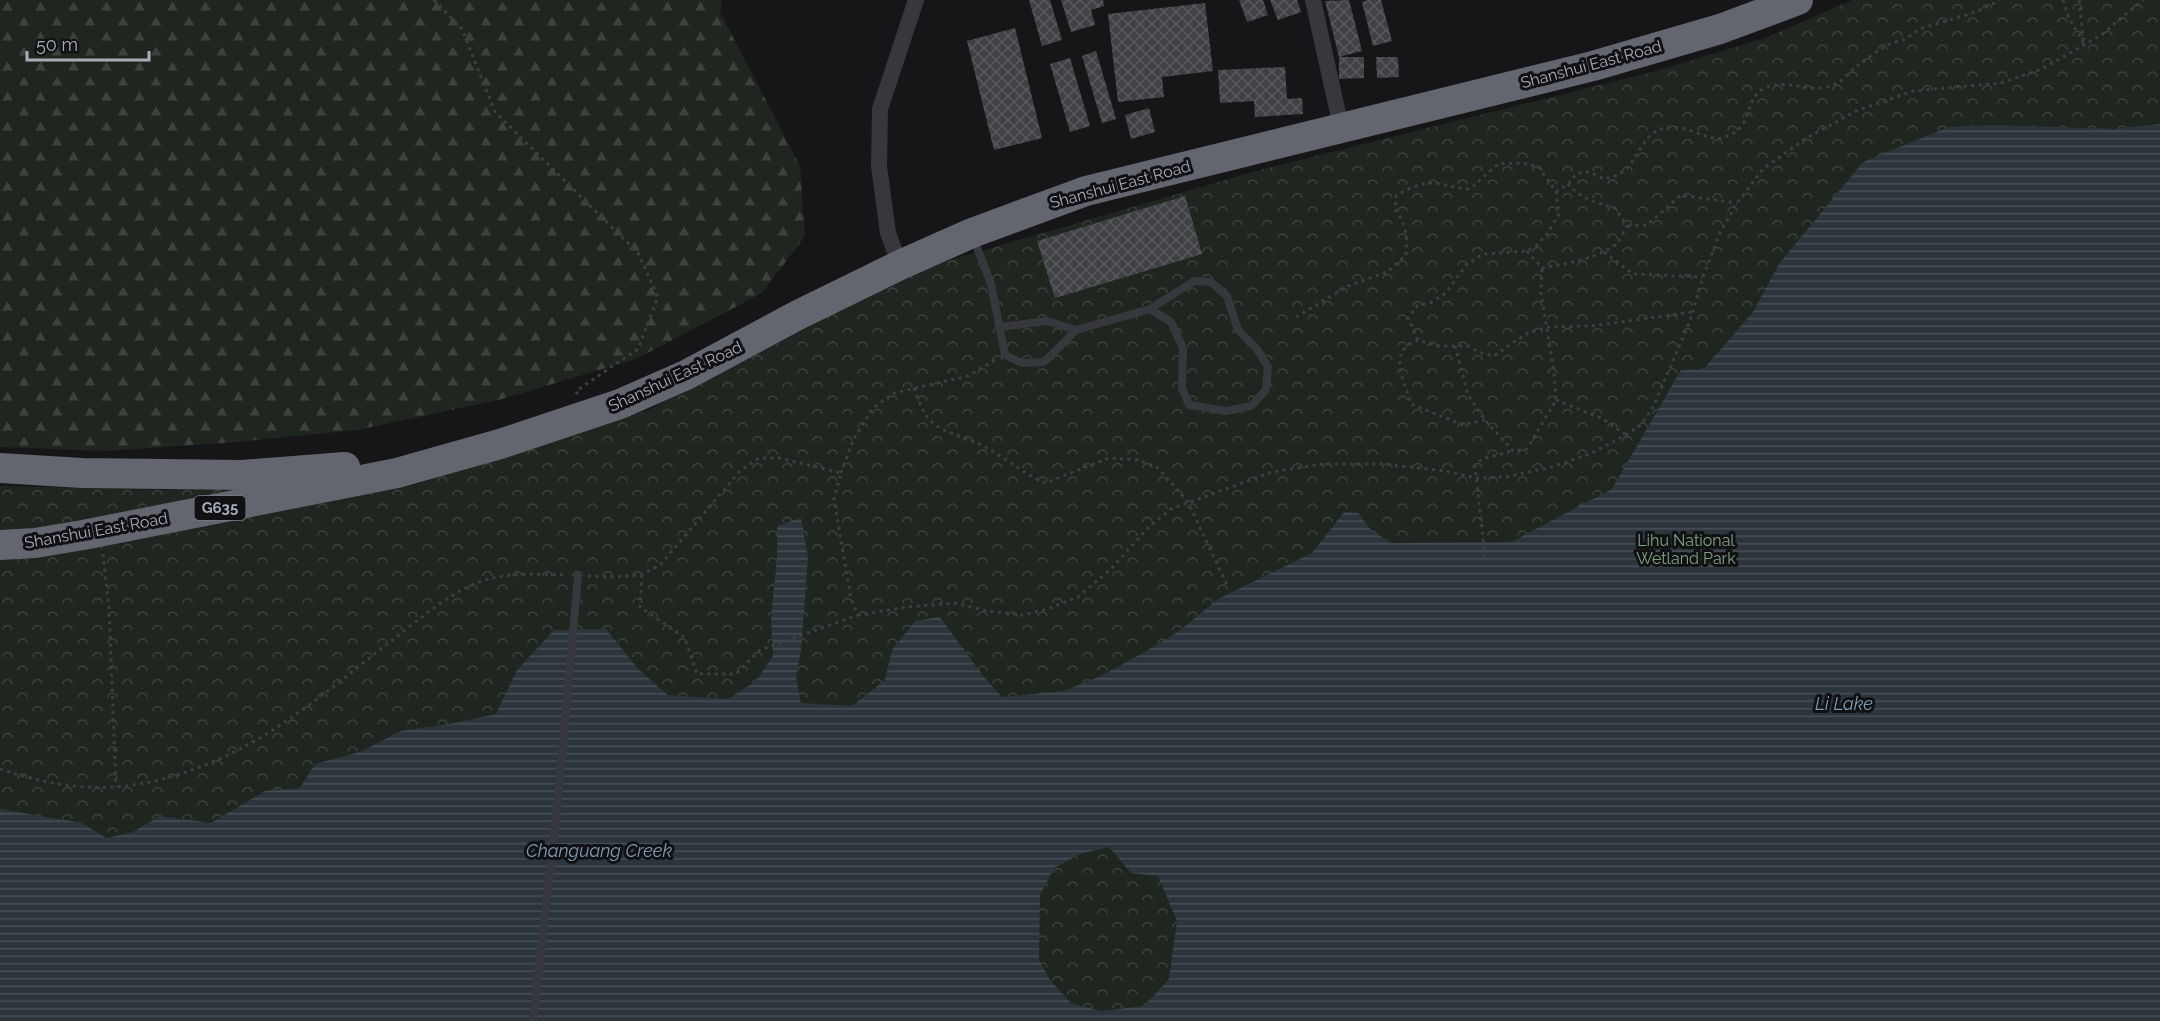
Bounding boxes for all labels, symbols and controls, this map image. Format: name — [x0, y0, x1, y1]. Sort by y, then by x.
scale bar — [27, 24, 148, 62]
text: 50 m — [36, 34, 78, 55]
street label: Shanshui East Road — [1519, 37, 1664, 92]
street label: Shanshui East Road — [1048, 157, 1193, 212]
street label: Shanshui East Road — [605, 337, 745, 416]
road number: G635 — [194, 496, 246, 520]
street label: Shanshui East Road — [23, 509, 169, 552]
park label: Lihu National Wetland Park — [1636, 531, 1736, 568]
water label: Li Lake — [1815, 693, 1873, 714]
water label: Changuang Creek — [526, 840, 672, 861]

